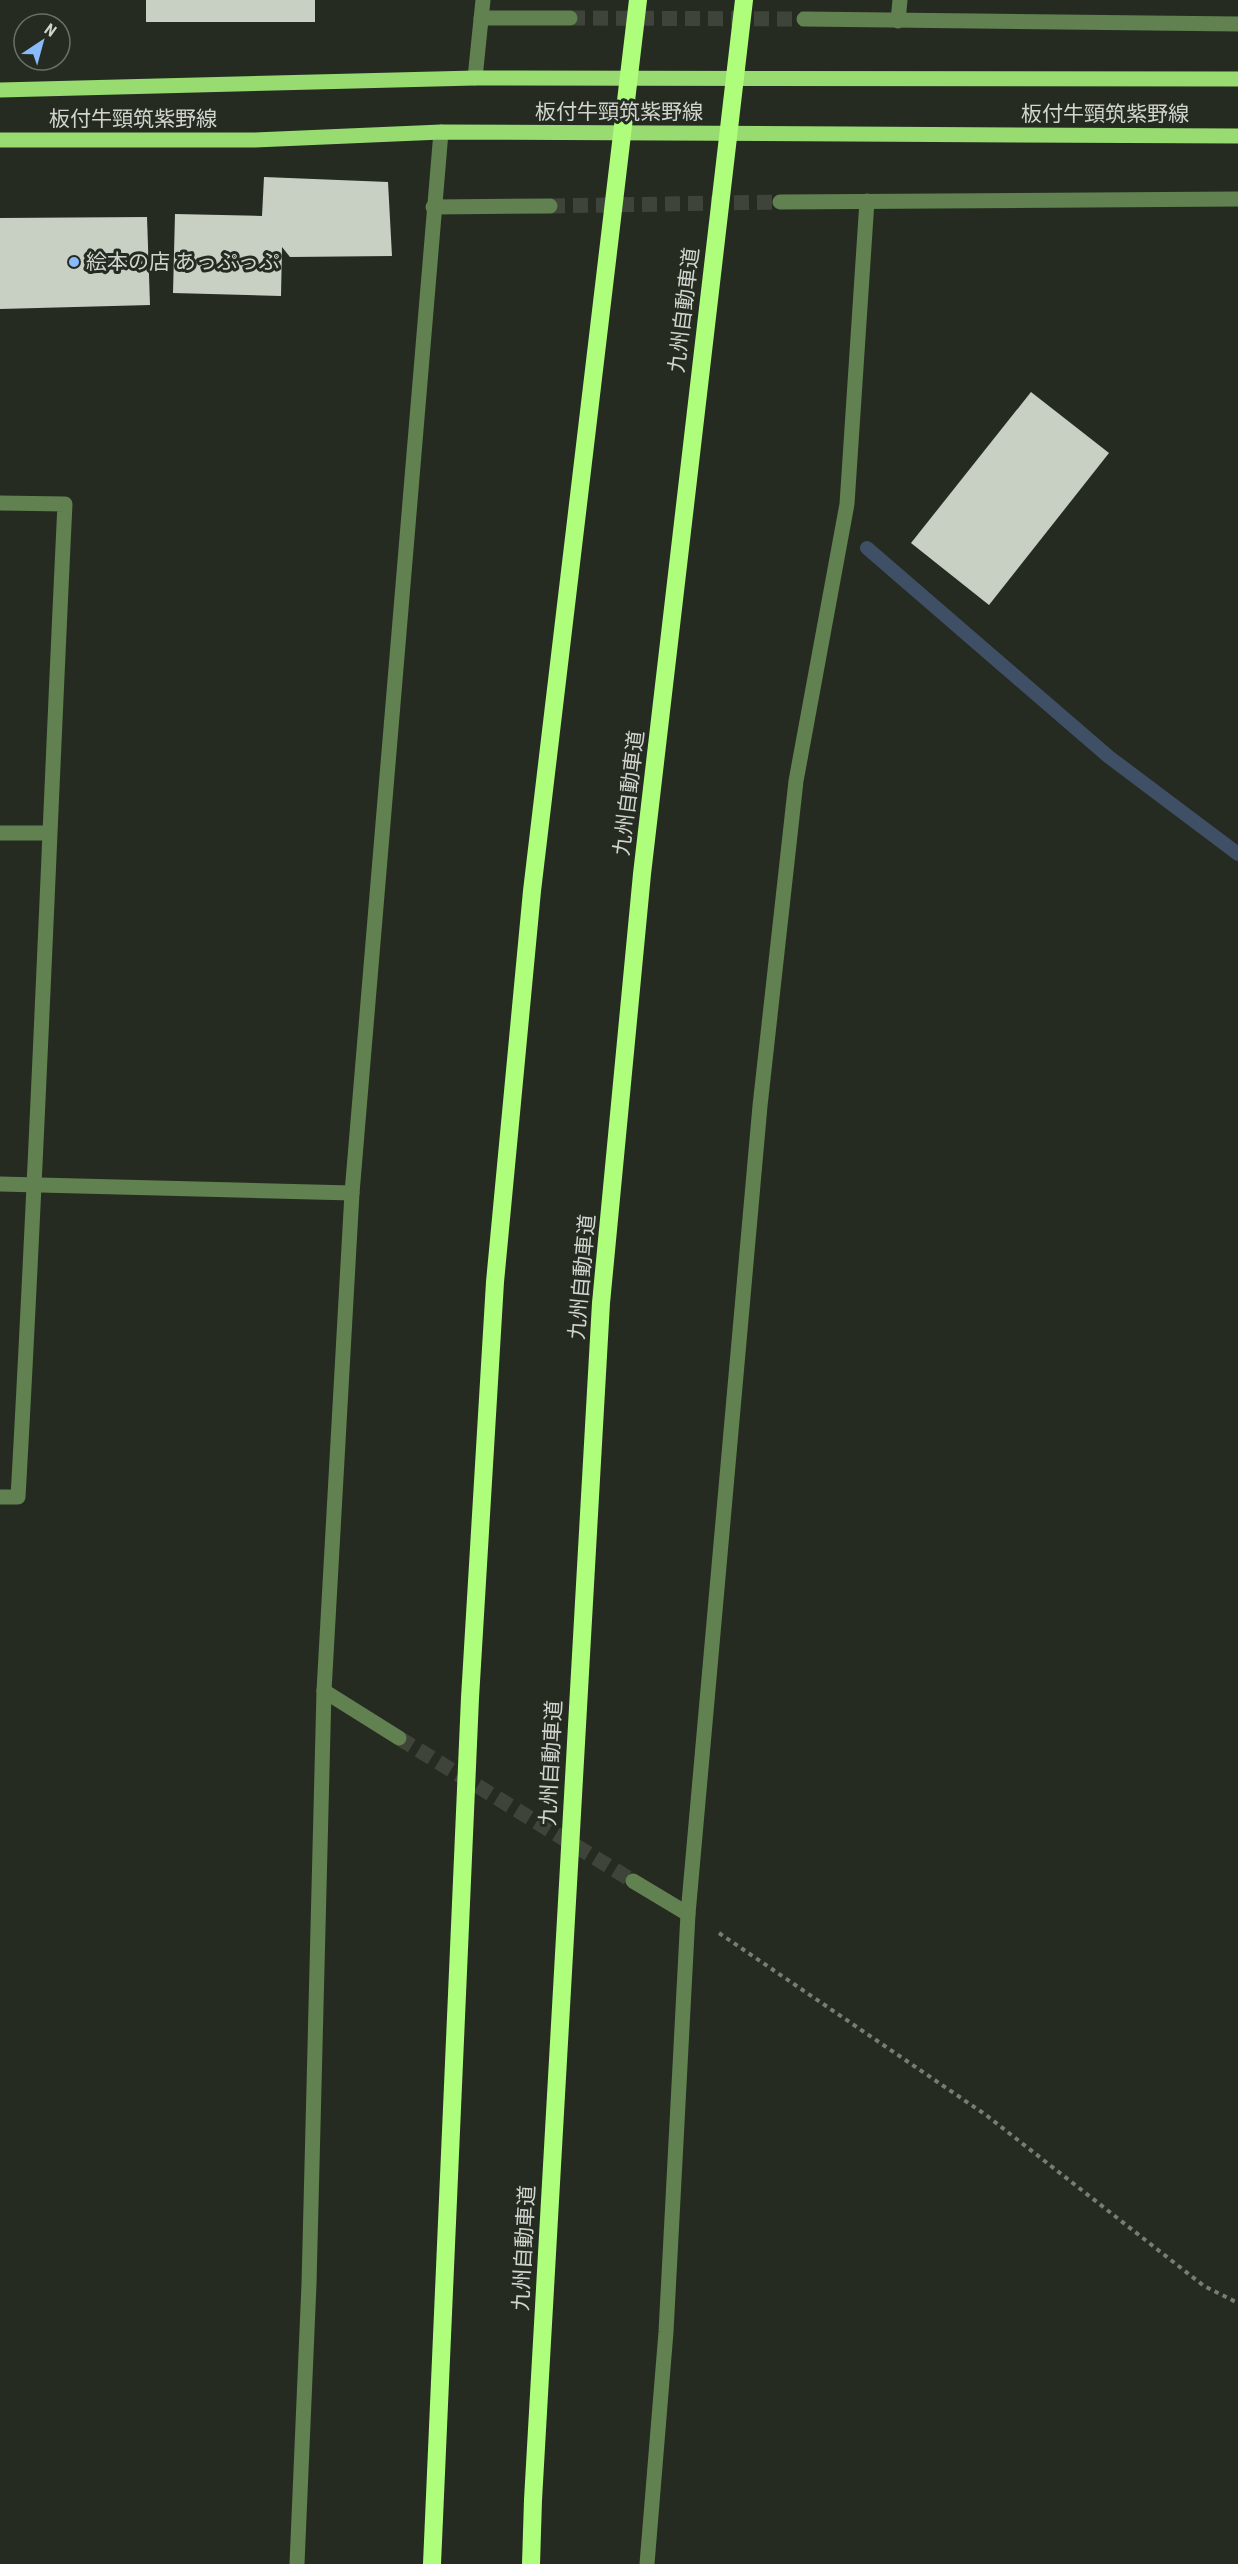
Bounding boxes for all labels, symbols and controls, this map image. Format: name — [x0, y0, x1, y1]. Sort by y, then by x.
north arrow — [12, 12, 72, 72]
text: N — [41, 20, 60, 41]
street label: 板付牛頸筑紫野線 — [535, 100, 703, 124]
street label: 板付牛頸筑紫野線 — [1021, 102, 1189, 126]
street label: 板付牛頸筑紫野線 — [49, 107, 217, 131]
street label: 九州自動車道 — [664, 246, 704, 374]
place label: 絵本の店 あっぷっぷ — [86, 250, 280, 274]
marker: 絵本の店 あっぷっぷ — [67, 255, 81, 269]
street label: 九州自動車道 — [609, 729, 649, 857]
street label: 九州自動車道 — [565, 1213, 599, 1341]
street label: 九州自動車道 — [536, 1699, 566, 1827]
street label: 九州自動車道 — [509, 2184, 539, 2312]

